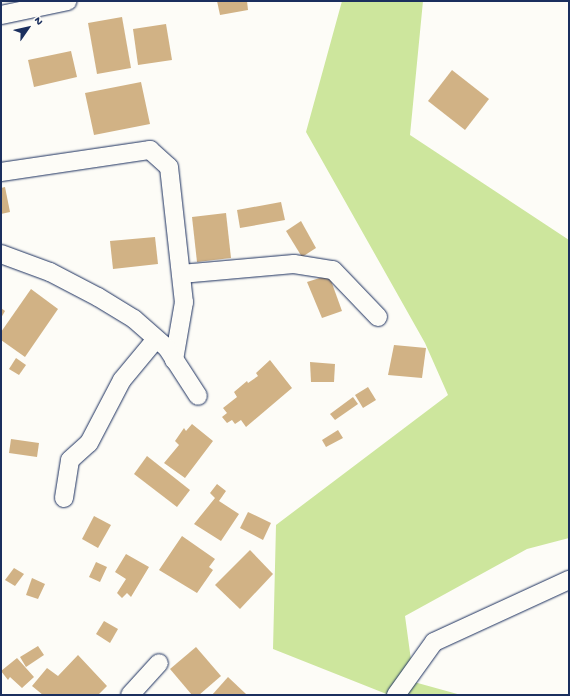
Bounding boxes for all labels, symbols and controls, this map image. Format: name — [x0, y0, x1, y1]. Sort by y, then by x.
north arrow — [8, 8, 48, 48]
text: N — [31, 15, 45, 28]

